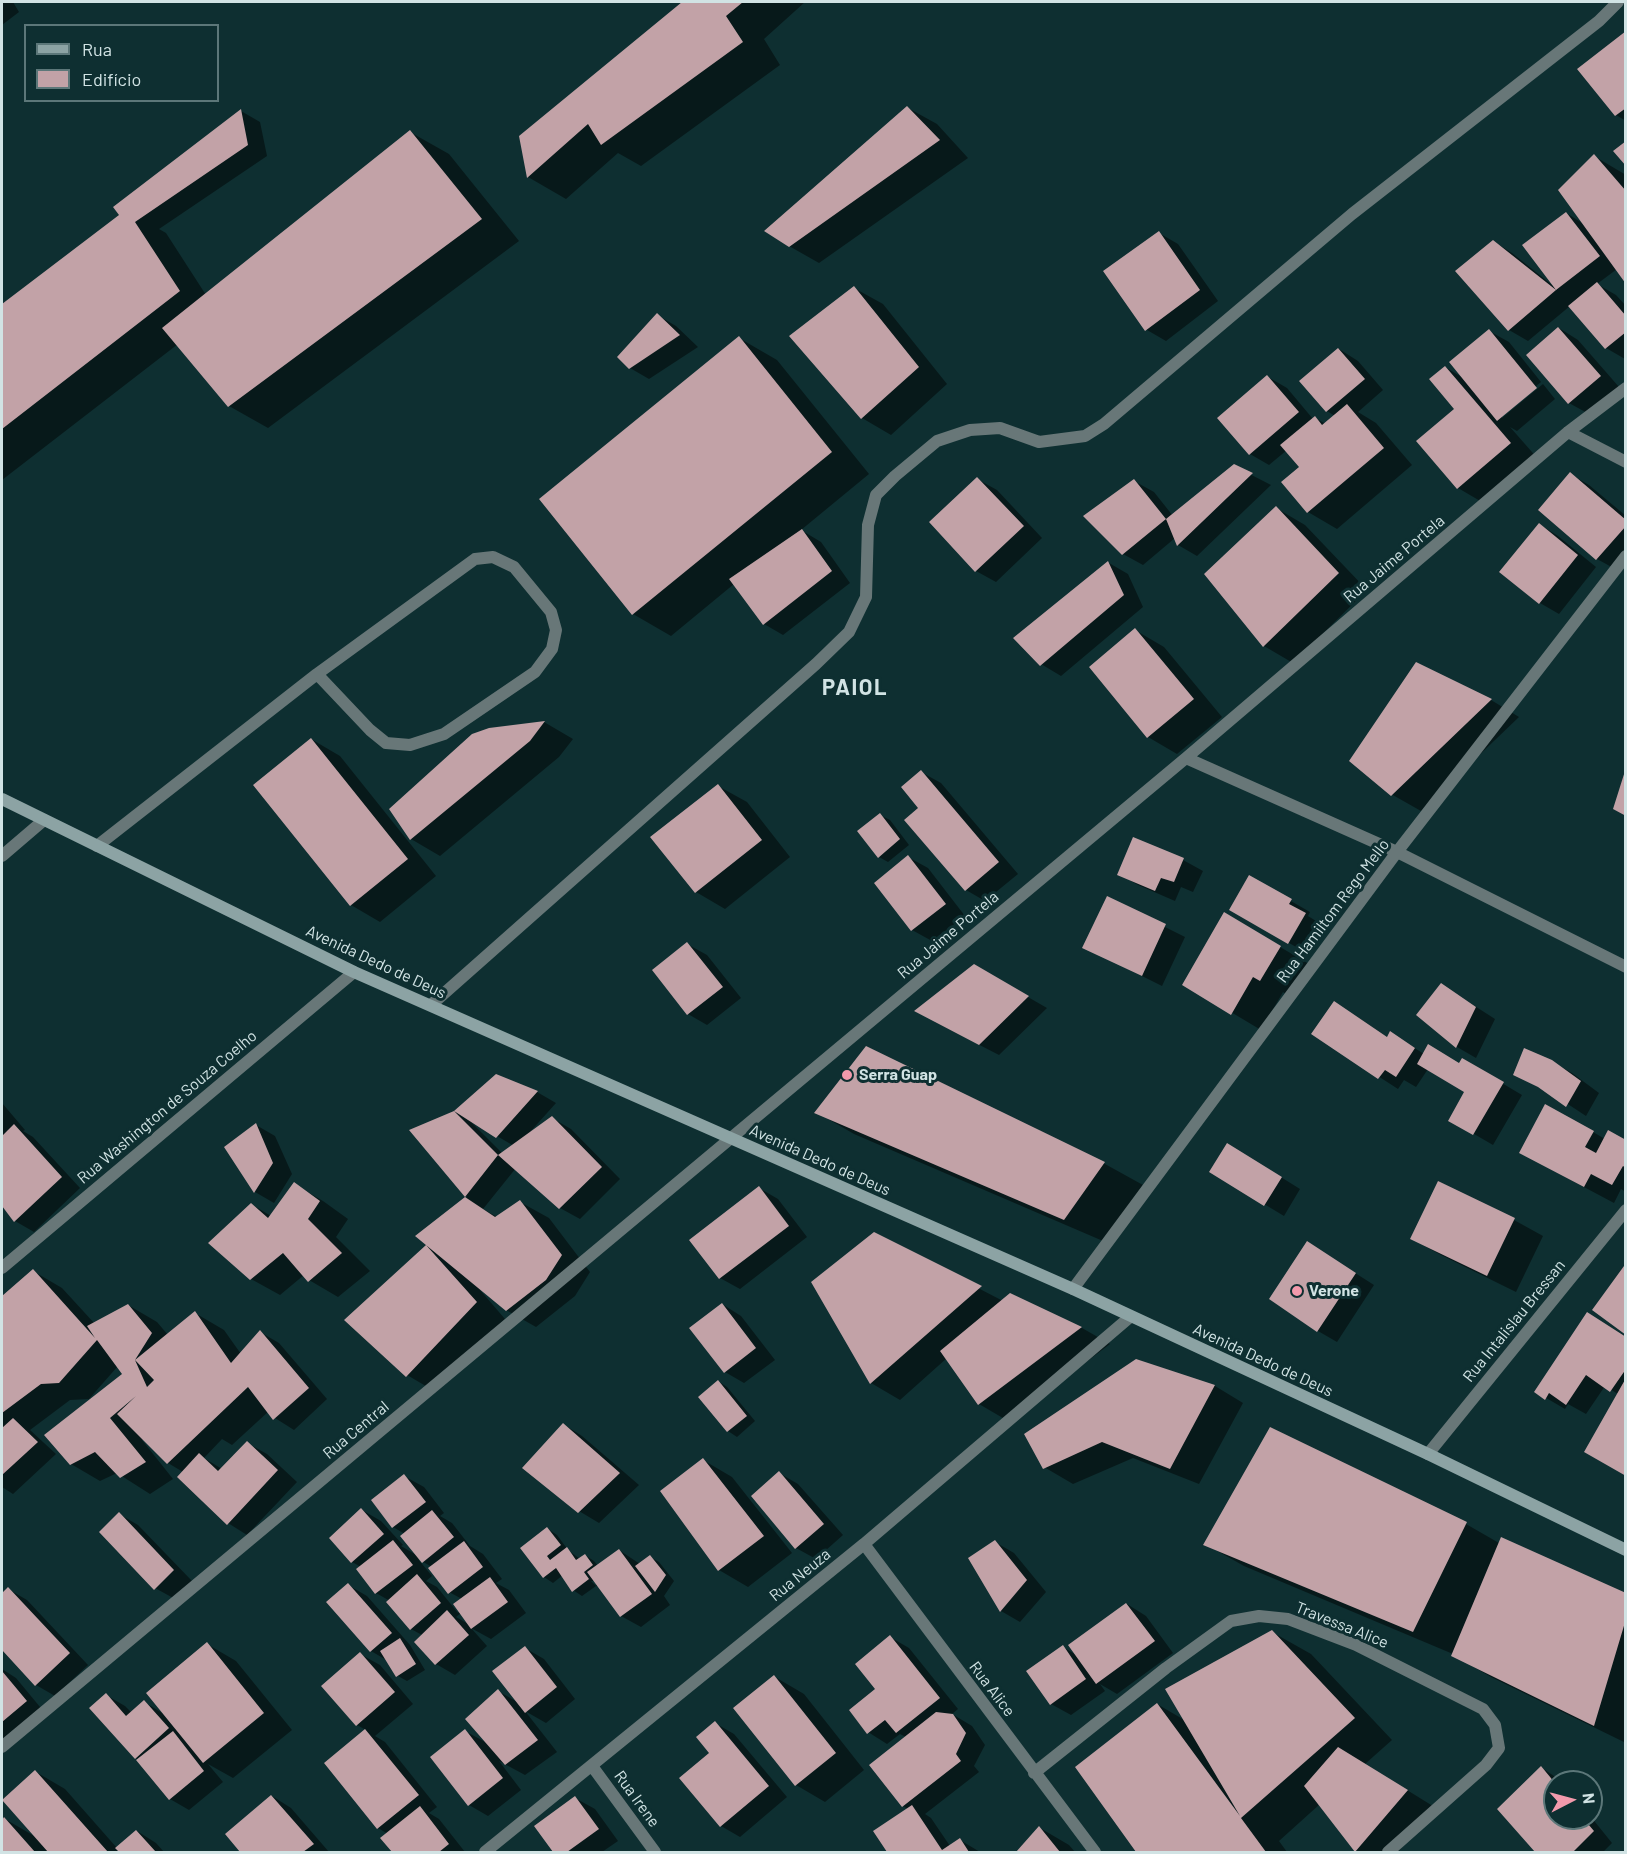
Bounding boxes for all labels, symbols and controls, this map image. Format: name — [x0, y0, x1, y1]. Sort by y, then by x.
legend — [24, 24, 219, 102]
text: Rua — [82, 38, 112, 60]
text: Edifício — [82, 68, 141, 90]
street label: Rua Jaime Portela — [1340, 511, 1448, 607]
district label: PAIOL — [822, 675, 888, 701]
street label: Rua Hamiltom Rego Mello — [1273, 835, 1393, 987]
street label: Rua Jaime Portela — [894, 887, 1002, 983]
street label: Avenida Dedo de Deus — [303, 921, 449, 1003]
street label: Rua Washington de Souza Coelho — [73, 1026, 261, 1188]
place label: Serra Guap — [859, 1065, 937, 1085]
marker: Serra Guap — [840, 1068, 854, 1082]
street label: Avenida Dedo de Deus — [747, 1120, 893, 1200]
street label: Rua Intalislau Bressan — [1459, 1256, 1569, 1386]
place label: Verone — [1309, 1281, 1359, 1301]
marker: Verone — [1290, 1284, 1304, 1298]
street label: Avenida Dedo de Deus — [1190, 1319, 1336, 1401]
street label: Rua Central — [319, 1397, 393, 1463]
street label: Rua Neuza — [766, 1545, 834, 1605]
street label: Travessa Alice — [1293, 1598, 1391, 1652]
street label: Rua Alice — [965, 1658, 1019, 1720]
street label: Rua Irene — [610, 1767, 664, 1831]
north arrow — [1543, 1770, 1603, 1830]
text: N — [1579, 1792, 1599, 1805]

